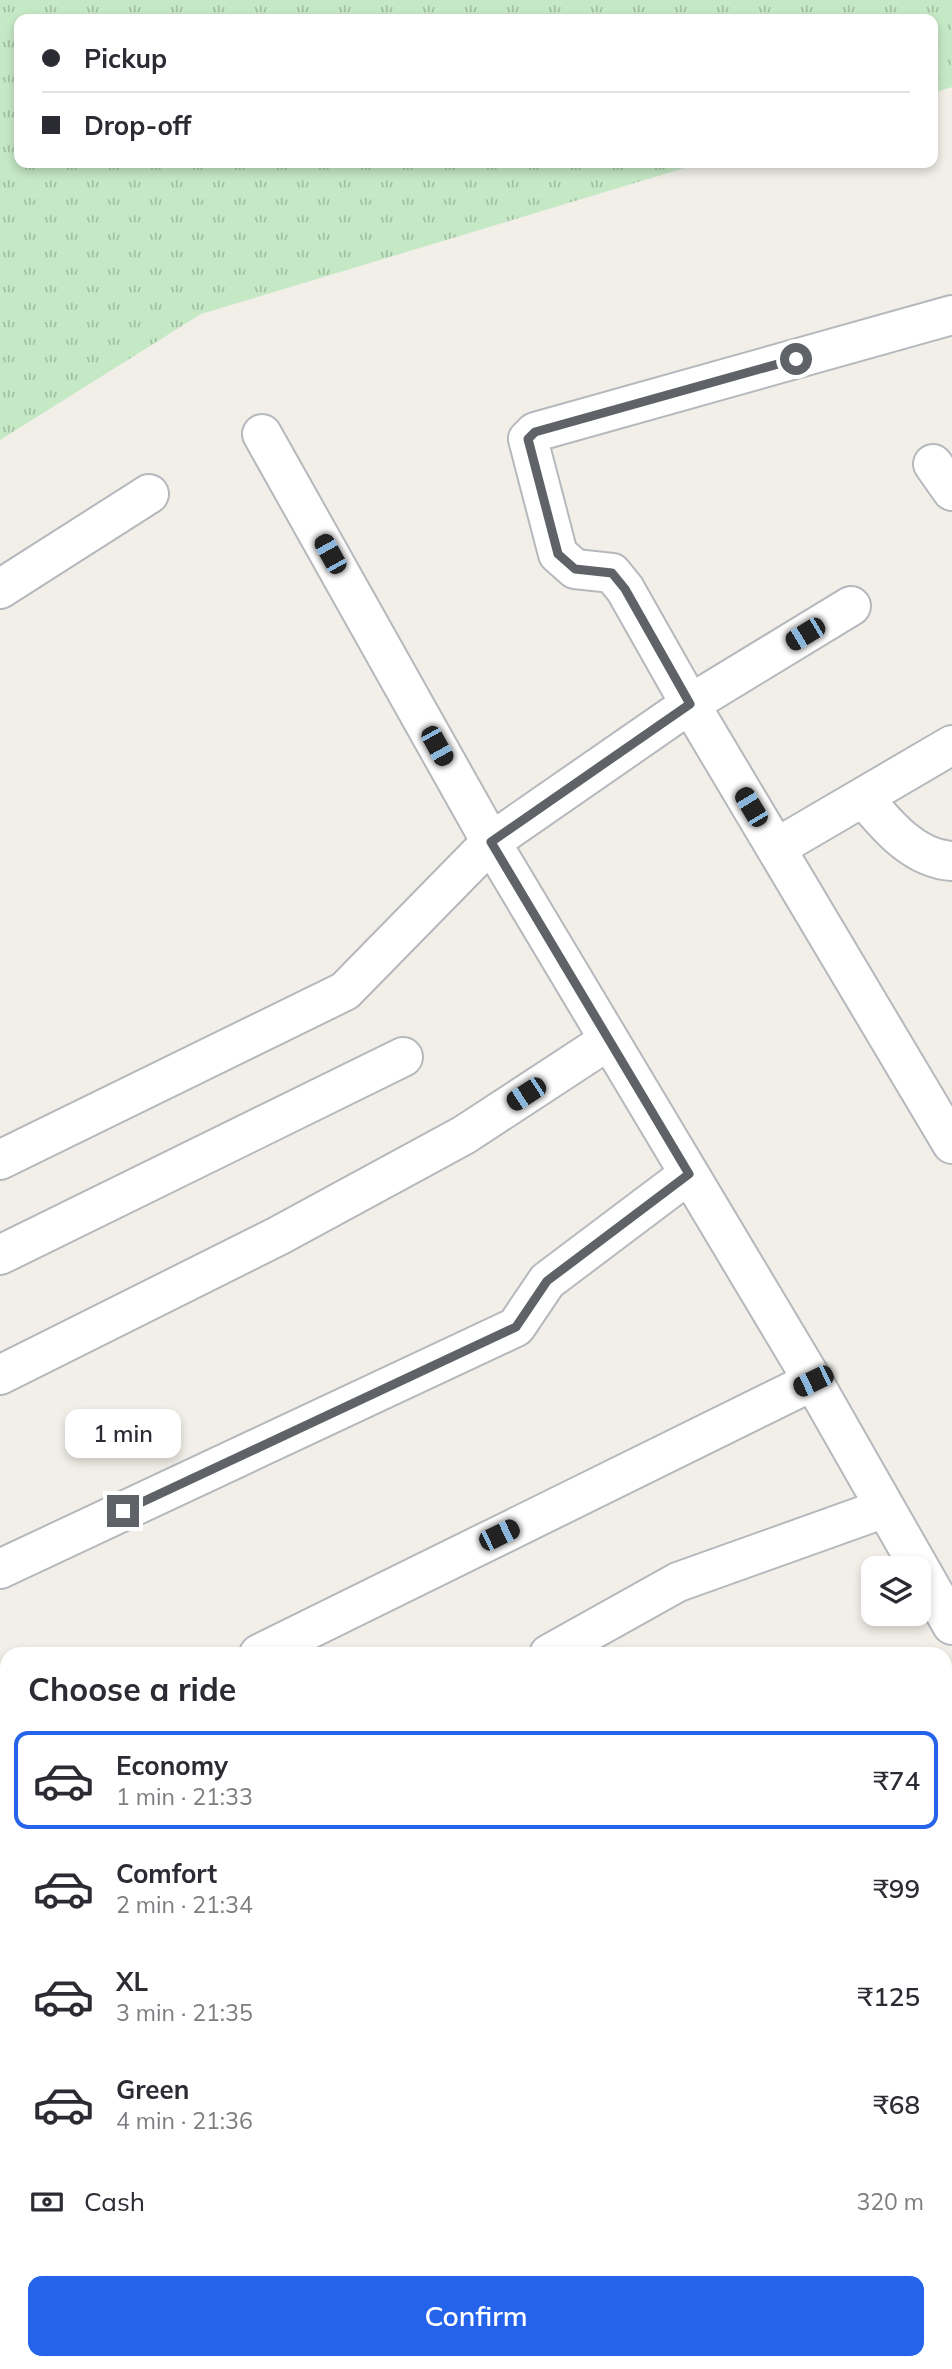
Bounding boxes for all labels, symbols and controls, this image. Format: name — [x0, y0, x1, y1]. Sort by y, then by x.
text: Pickup — [84, 42, 167, 75]
text: Drop-off — [84, 109, 191, 142]
route start — [780, 343, 812, 375]
car — [311, 531, 350, 577]
car — [782, 614, 829, 654]
car — [418, 723, 457, 769]
car — [732, 784, 771, 830]
car — [503, 1074, 550, 1114]
car — [790, 1362, 837, 1400]
callout: 1 min — [65, 1410, 181, 1458]
text: 1 min — [93, 1419, 153, 1448]
route end — [107, 1495, 139, 1527]
car — [476, 1516, 523, 1554]
map controls — [861, 1556, 931, 1626]
button: layers — [861, 1556, 931, 1626]
text: Choose a ride — [28, 1669, 236, 1709]
icon: car — [32, 1749, 95, 1812]
text: Economy — [116, 1749, 228, 1782]
text: ₹74 — [873, 1764, 920, 1797]
text: 1 min · 21:33 — [116, 1782, 253, 1811]
icon: car — [32, 1857, 95, 1920]
text: Comfort — [116, 1857, 217, 1890]
text: ₹99 — [873, 1872, 920, 1905]
text: 2 min · 21:34 — [116, 1890, 253, 1919]
icon: car — [32, 1965, 95, 2028]
text: XL — [116, 1965, 148, 1998]
text: ₹125 — [858, 1980, 920, 2013]
text: 3 min · 21:35 — [116, 1998, 253, 2027]
icon: car — [32, 2073, 95, 2136]
text: Green — [116, 2073, 189, 2106]
text: ₹68 — [873, 2088, 920, 2121]
text: 4 min · 21:36 — [116, 2106, 253, 2135]
icon: cash — [28, 2183, 66, 2221]
text: Cash — [84, 2185, 145, 2218]
text: 320 m — [856, 2187, 924, 2216]
button: Confirm — [28, 2276, 924, 2356]

